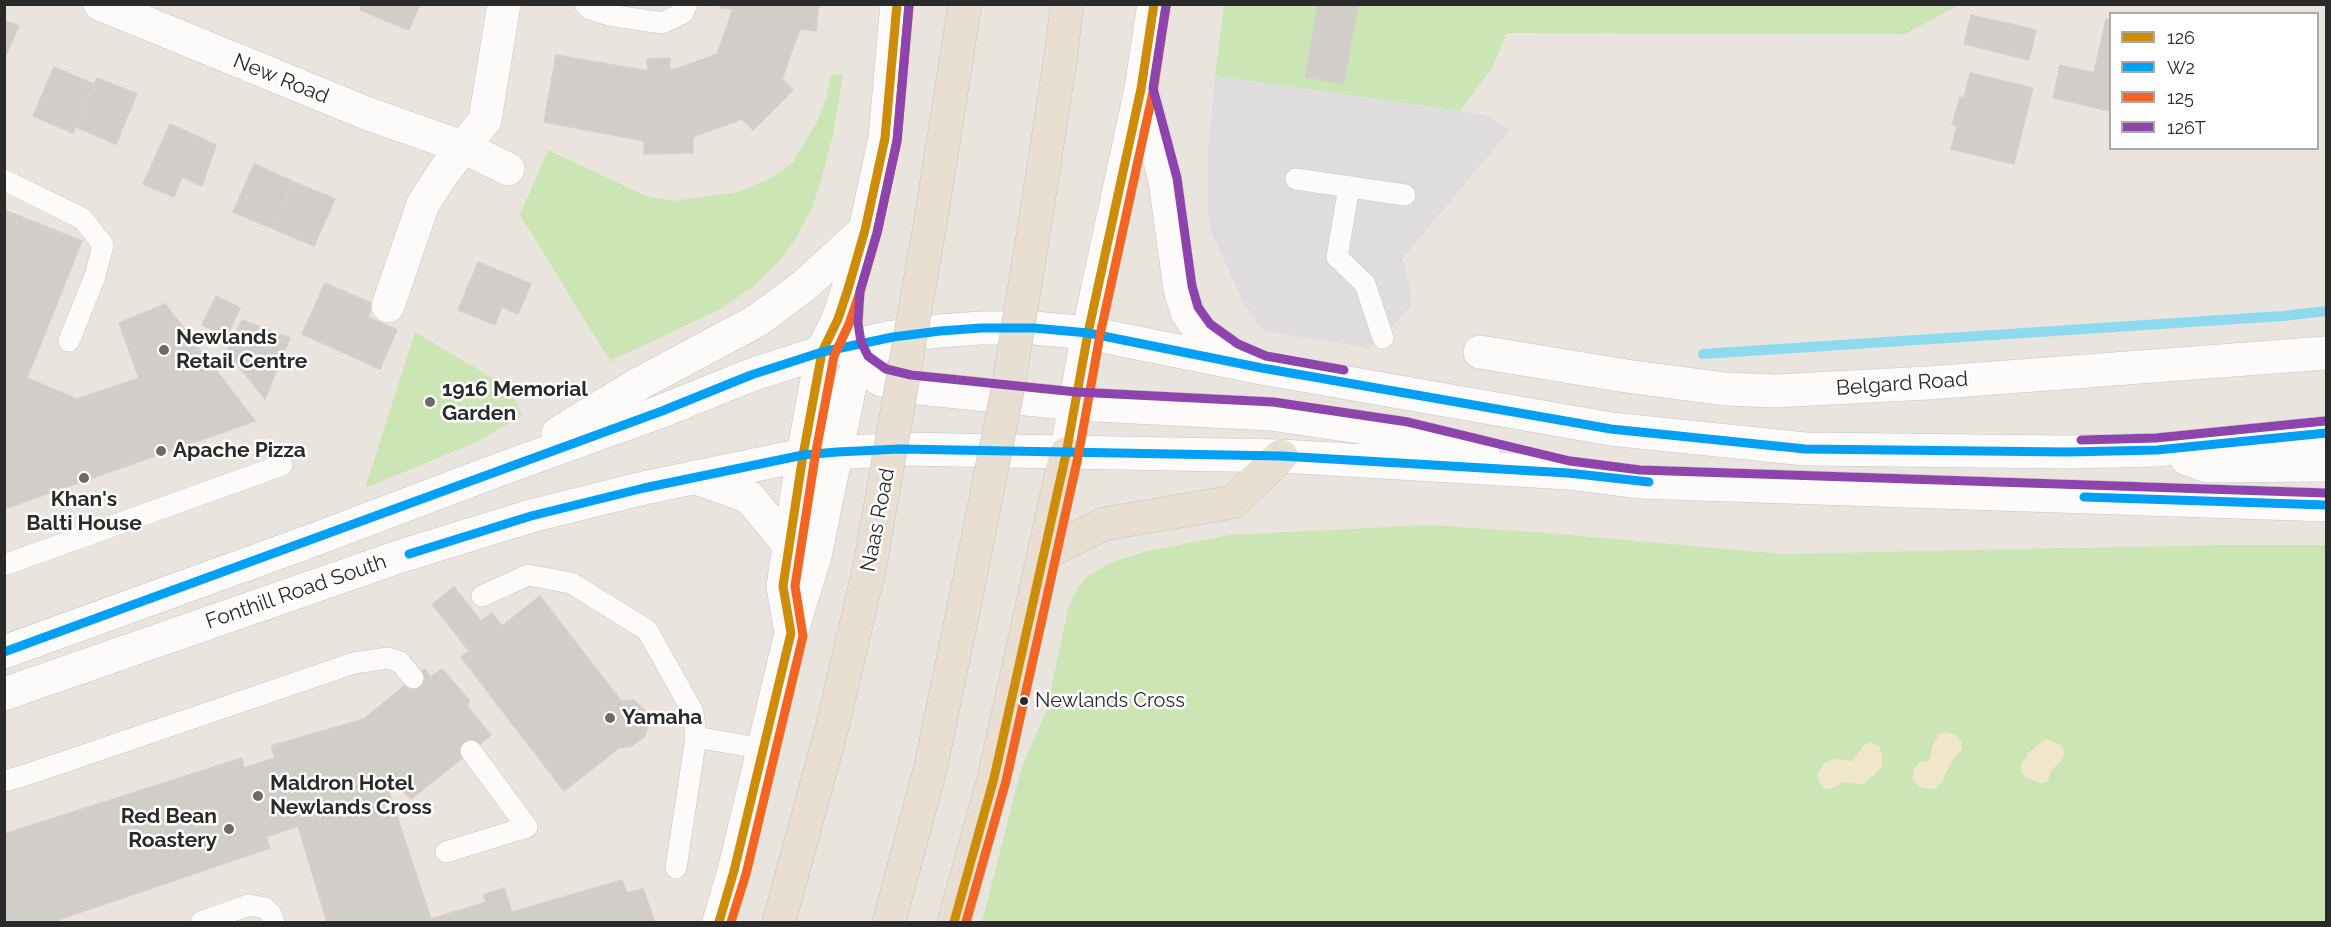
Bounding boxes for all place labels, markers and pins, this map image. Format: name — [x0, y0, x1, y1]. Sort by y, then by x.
place label: Newlands Retail Centre — [176, 325, 307, 375]
marker: Newlands Retail Centre — [157, 343, 171, 357]
place label: 1916 Memorial Garden — [442, 377, 588, 427]
marker: 1916 Memorial Garden — [423, 395, 437, 409]
place label: Apache Pizza — [173, 438, 306, 464]
marker: Apache Pizza — [154, 444, 168, 458]
marker: Khan's Balti House — [77, 471, 91, 485]
place label: Khan's Balti House — [26, 487, 142, 537]
place label: Newlands Cross — [1035, 689, 1185, 713]
marker: Newlands Cross — [1018, 695, 1030, 707]
place label: Yamaha — [622, 705, 702, 731]
marker: Yamaha — [603, 711, 617, 725]
place label: Maldron Hotel Newlands Cross — [270, 771, 432, 821]
marker: Maldron Hotel Newlands Cross — [251, 789, 265, 803]
place label: Red Bean Roastery — [121, 804, 217, 854]
marker: Red Bean Roastery — [222, 822, 236, 836]

